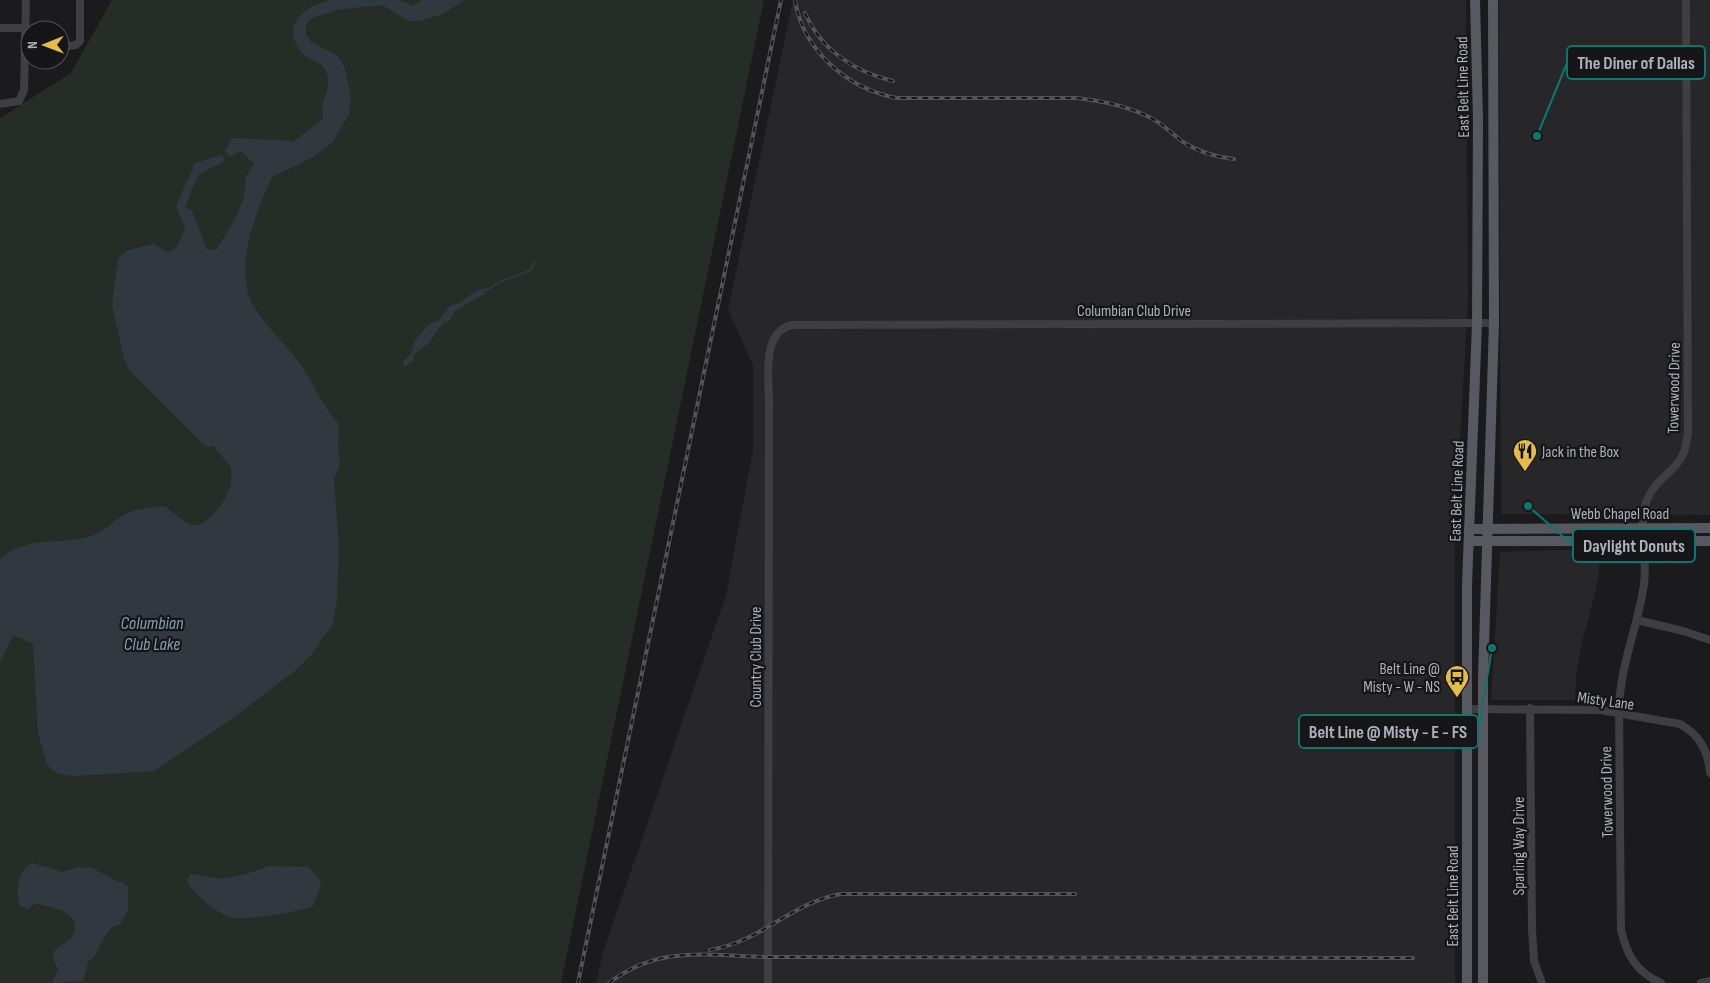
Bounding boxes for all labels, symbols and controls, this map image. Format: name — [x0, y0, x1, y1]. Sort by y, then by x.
north arrow — [20, 20, 70, 70]
street label: East Belt Line Road — [1453, 36, 1474, 138]
text: N — [24, 41, 41, 49]
callout: The Diner of Dallas — [1567, 46, 1705, 79]
text: The Diner of Dallas — [1577, 53, 1695, 74]
street label: Columbian Club Drive — [1077, 302, 1191, 321]
street label: Towerwood Drive — [1664, 342, 1685, 434]
restaurant icon: Jack in the Box — [1512, 438, 1538, 472]
street label: East Belt Line Road — [1446, 440, 1469, 542]
place label: Jack in the Box — [1541, 443, 1619, 462]
street label: Webb Chapel Road — [1571, 505, 1669, 524]
callout: Daylight Donuts — [1573, 529, 1695, 562]
text: Daylight Donuts — [1583, 536, 1685, 557]
street label: Country Club Drive — [747, 607, 766, 707]
water label: Columbian Club Lake — [120, 613, 184, 655]
place label: Belt Line @ Misty - W - NS — [1363, 660, 1440, 697]
bus stop icon: Belt Line @ Misty - W - NS — [1444, 664, 1470, 698]
street label: Misty Lane — [1576, 688, 1635, 715]
callout: Belt Line @ Misty - E - FS — [1299, 715, 1478, 748]
text: Belt Line @ Misty - E - FS — [1309, 722, 1467, 743]
street label: Towerwood Drive — [1597, 746, 1618, 838]
street label: Sparling Way Drive — [1510, 797, 1529, 895]
street label: East Belt Line Road — [1444, 845, 1463, 947]

